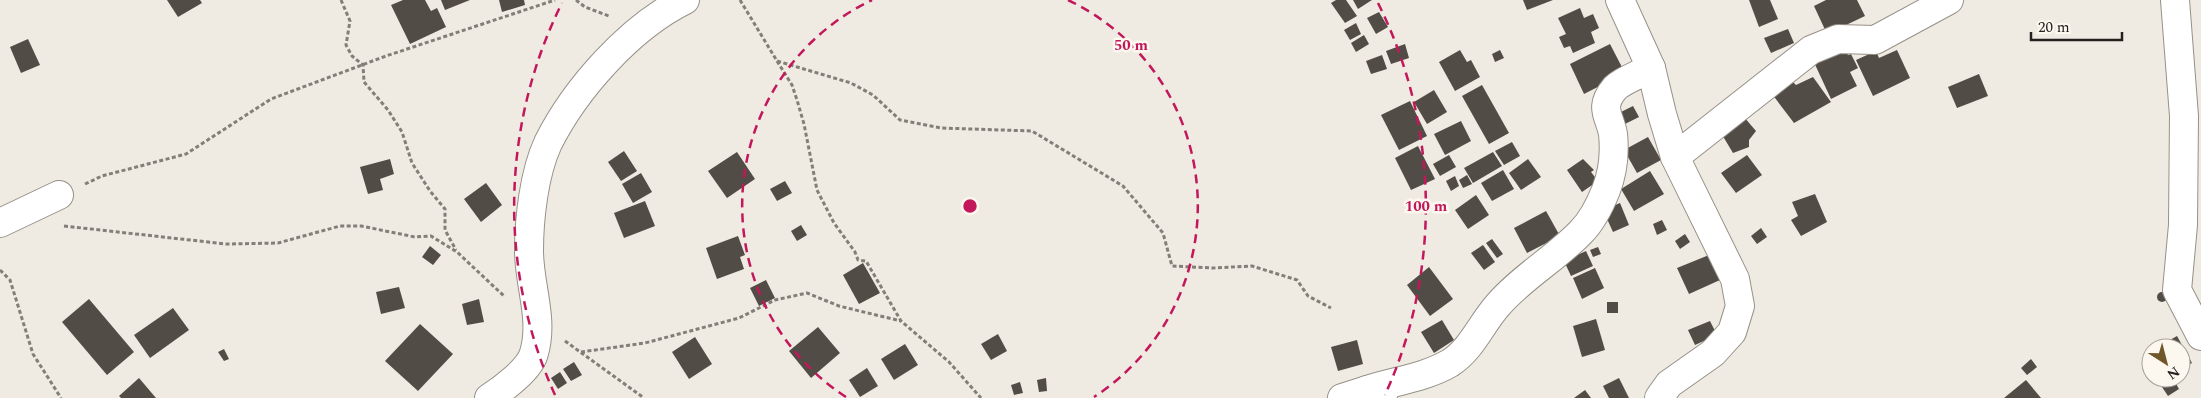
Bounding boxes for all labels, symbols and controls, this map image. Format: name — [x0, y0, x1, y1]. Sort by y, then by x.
scale bar — [2031, 10, 2122, 42]
text: 20 m — [2038, 16, 2070, 39]
text: 50 m — [1114, 34, 1149, 57]
text: 100 m — [1405, 195, 1448, 218]
centre of rings — [961, 197, 979, 215]
north arrow — [2141, 338, 2191, 388]
text: N — [2163, 361, 2184, 385]

